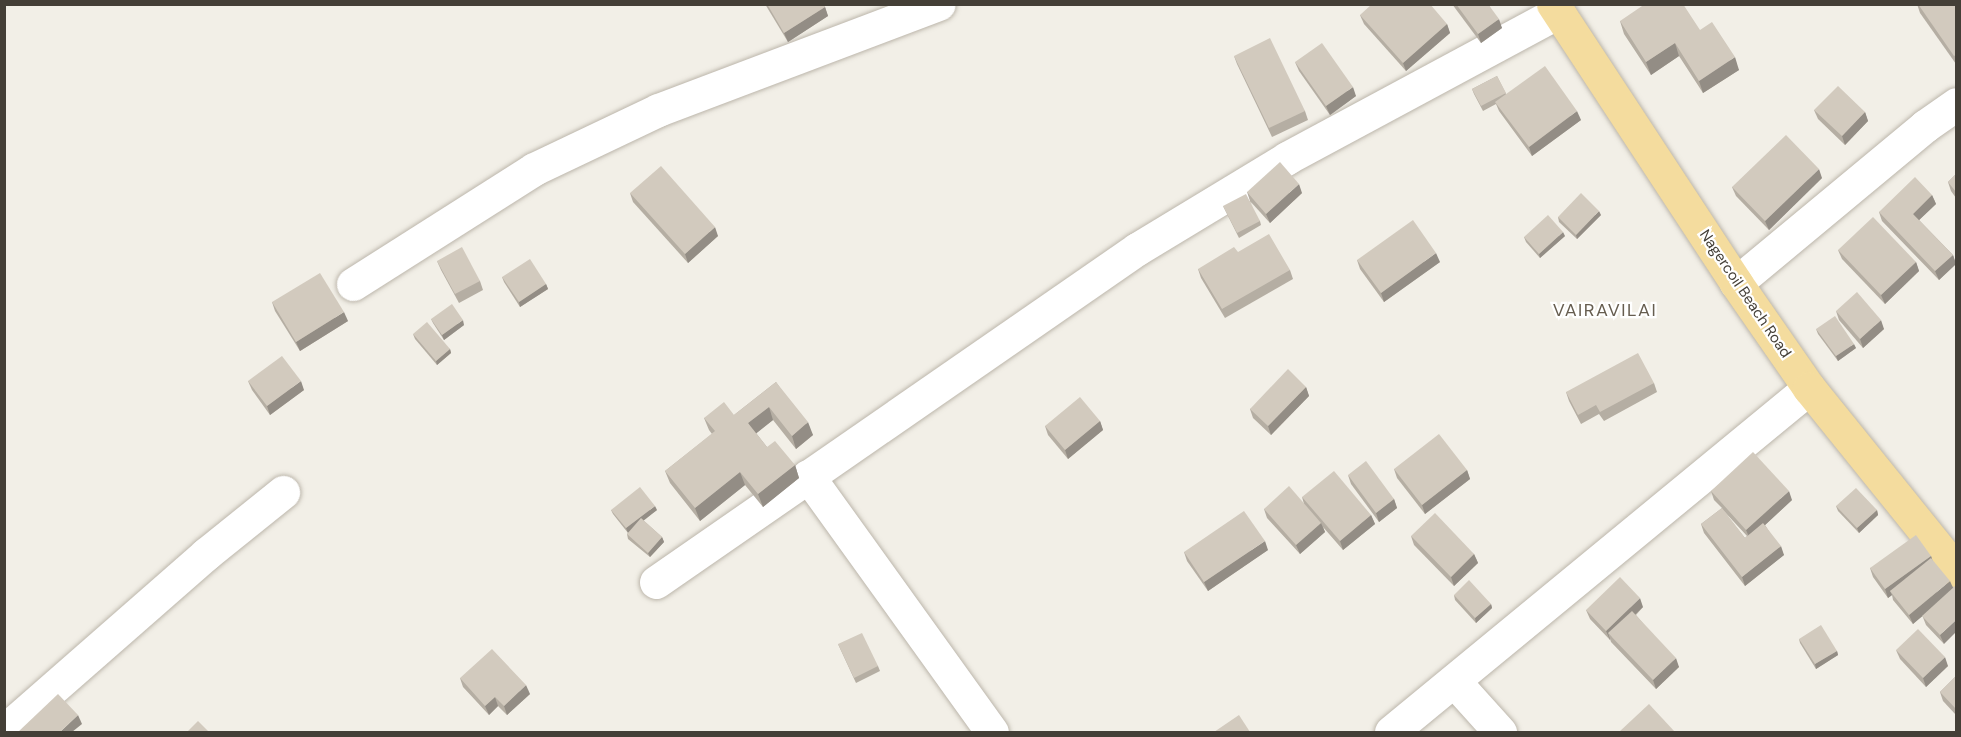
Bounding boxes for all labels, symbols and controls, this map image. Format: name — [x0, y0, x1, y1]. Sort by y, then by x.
street label: Nagercoil Beach Road — [1695, 227, 1795, 361]
district label: VAIRAVILAI — [1553, 299, 1657, 321]

